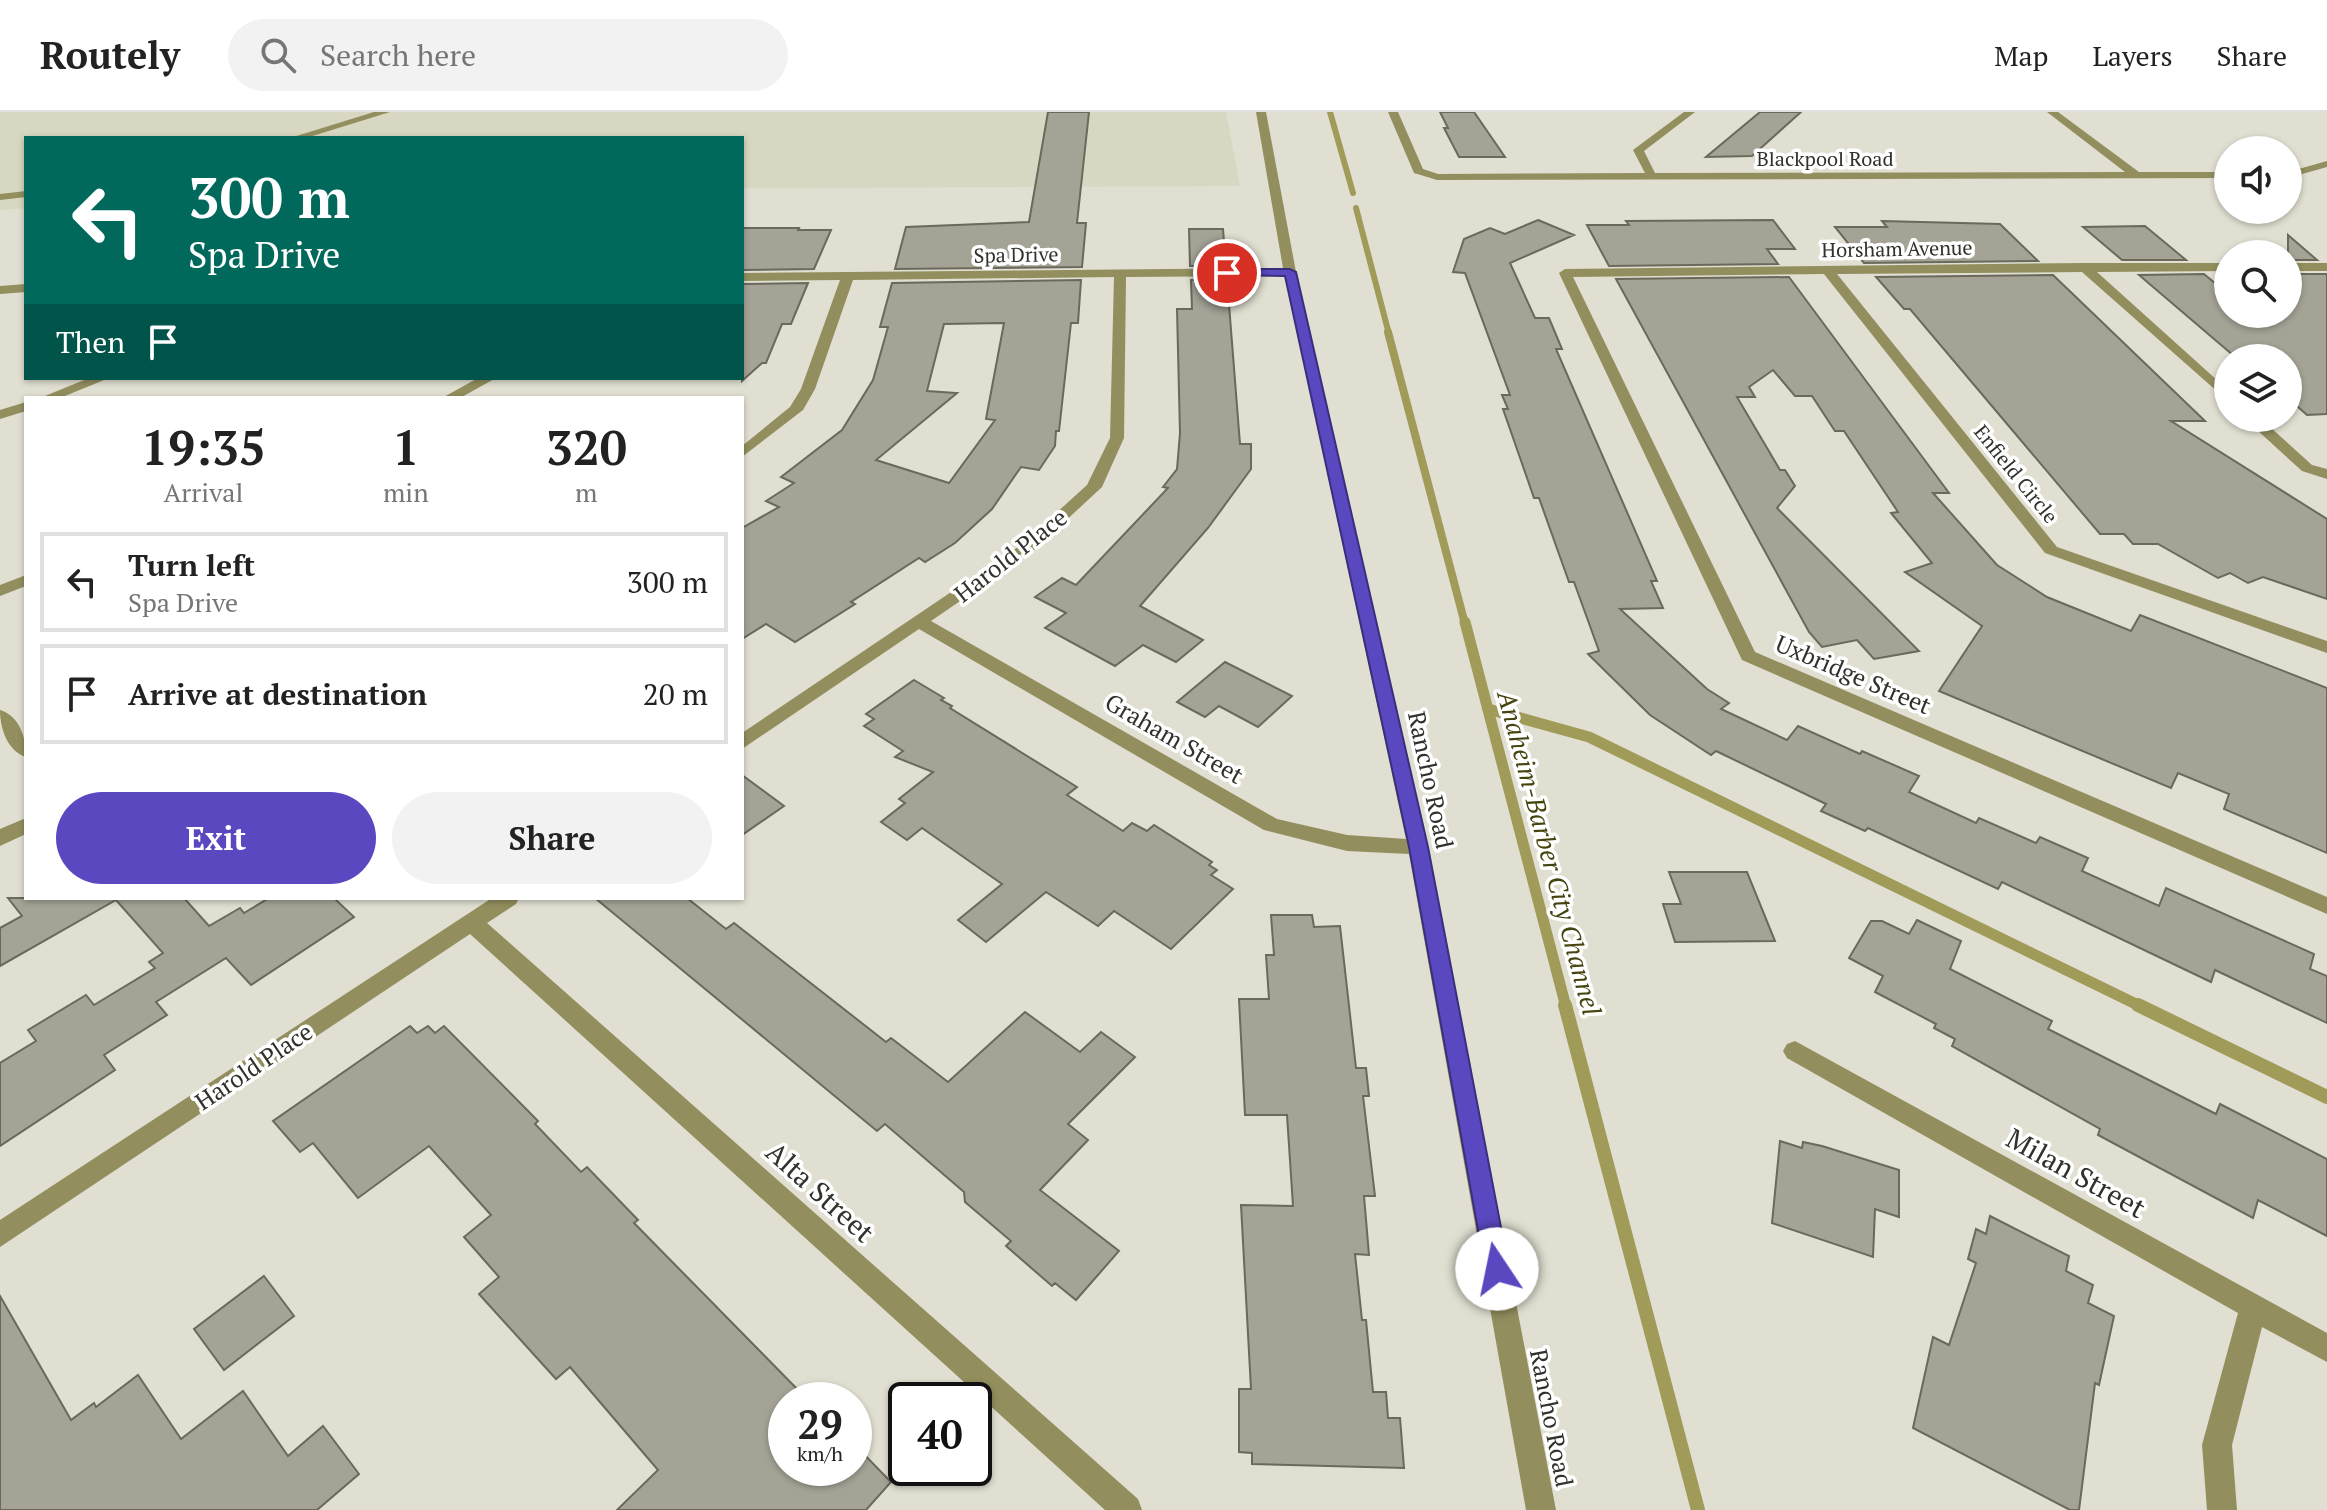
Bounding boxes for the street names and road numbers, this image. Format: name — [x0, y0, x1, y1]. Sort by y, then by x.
street label: Blackpool Road — [1757, 145, 1894, 172]
street label: Horsham Avenue — [1821, 234, 1973, 263]
street label: Spa Drive — [973, 240, 1059, 269]
street label: Enfield Circle — [1968, 419, 2064, 529]
street label: Harold Place — [947, 501, 1073, 609]
street label: Uxbridge Street — [1771, 627, 1936, 721]
street label: Graham Street — [1100, 686, 1250, 791]
street label: Rancho Road — [1401, 708, 1461, 851]
street label: Harold Place — [189, 1015, 318, 1117]
street label: Milan Street — [2000, 1119, 2153, 1226]
street label: Alta Street — [758, 1133, 883, 1250]
street label: Rancho Road — [1523, 1346, 1581, 1489]

